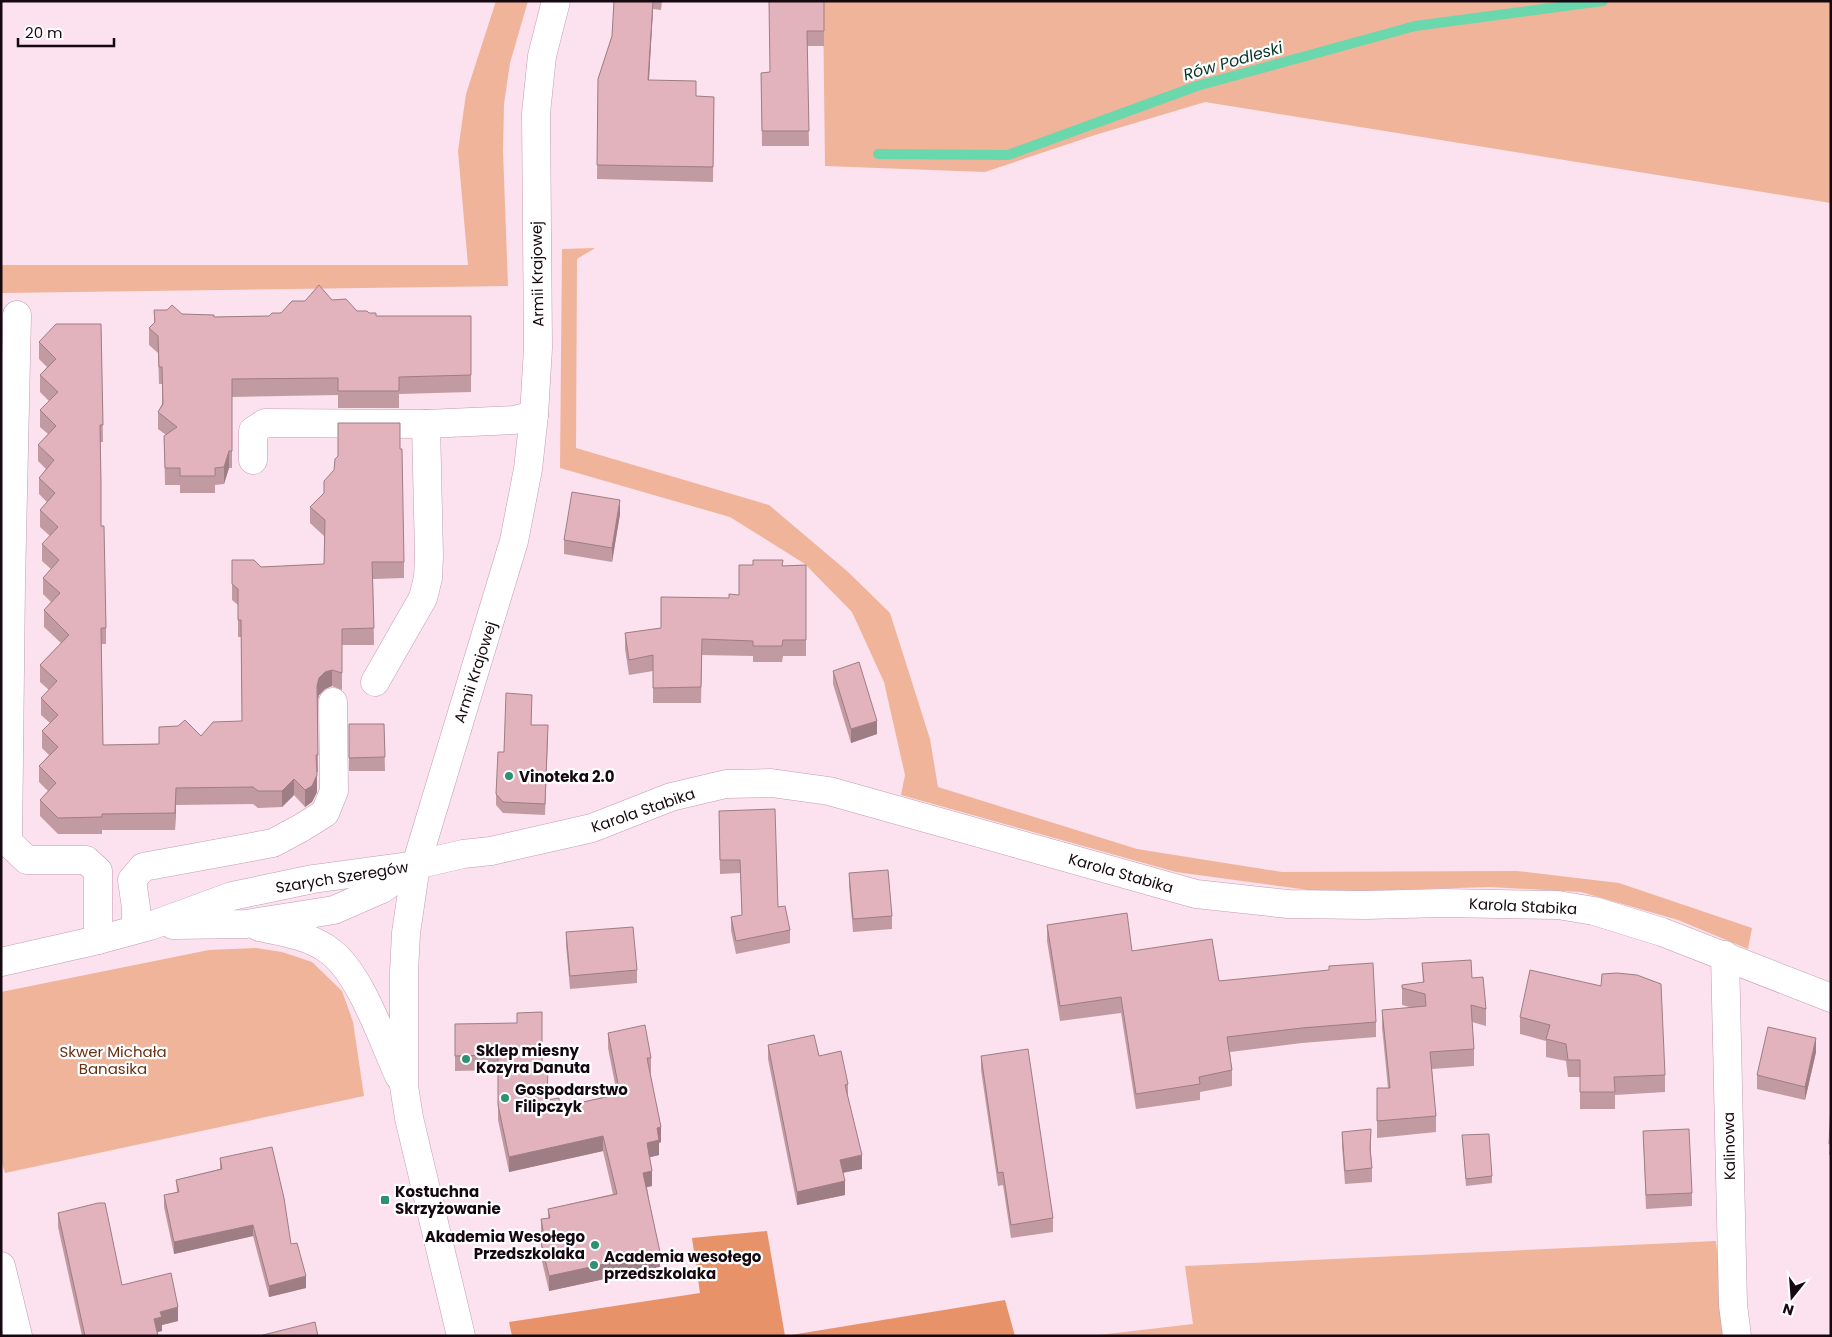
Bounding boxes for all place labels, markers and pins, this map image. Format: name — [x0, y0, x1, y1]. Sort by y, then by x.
place label: Vinoteka 2.0 — [519, 766, 615, 787]
marker: Vinoteka 2.0 — [503, 770, 515, 782]
place label: Sklep miesny Kozyra Danuta — [476, 1040, 590, 1078]
marker: Sklep miesny Kozyra Danuta — [460, 1053, 472, 1065]
place label: Gospodarstwo Filipczyk — [515, 1079, 628, 1117]
marker: Gospodarstwo Filipczyk — [499, 1092, 511, 1104]
place label: Kostuchna Skrzyżowanie — [395, 1181, 501, 1219]
marker: Kostuchna Skrzyżowanie — [379, 1194, 391, 1206]
place label: Akademia Wesołego Przedszkolaka — [425, 1226, 585, 1264]
marker: Akademia Wesołego Przedszkolaka — [589, 1239, 601, 1251]
place label: Academia wesołego przedszkolaka — [604, 1246, 762, 1284]
marker: Academia wesołego przedszkolaka — [588, 1259, 600, 1271]

